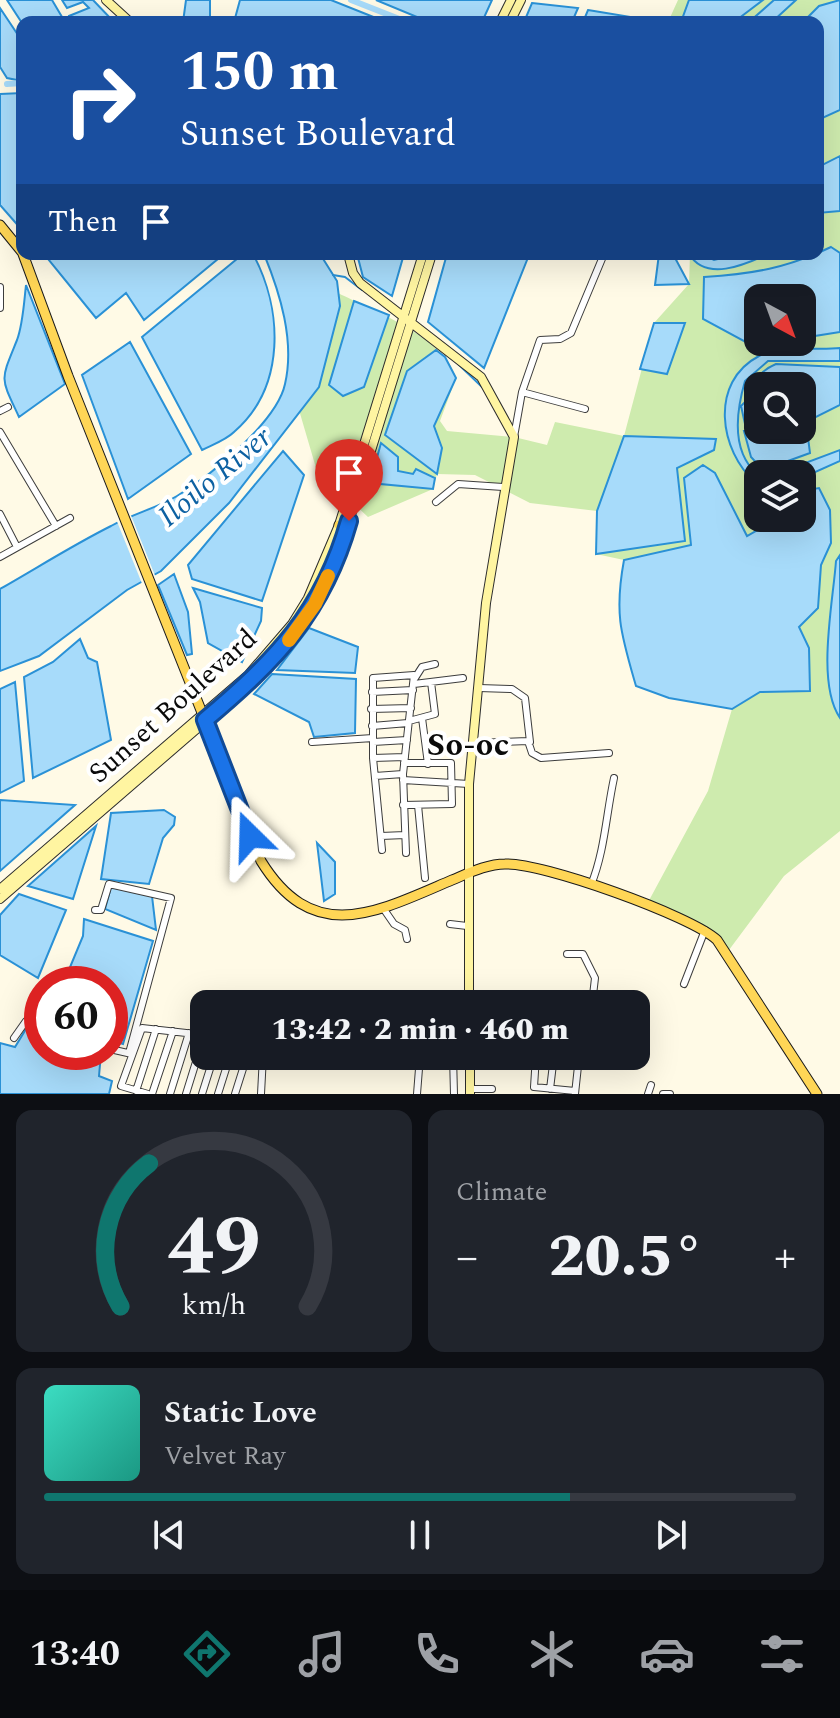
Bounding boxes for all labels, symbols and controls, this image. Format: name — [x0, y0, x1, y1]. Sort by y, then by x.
text: 150 m — [180, 30, 339, 115]
icon: right — [48, 48, 152, 152]
text: Sunset Boulevard — [180, 107, 456, 162]
text: Then — [48, 199, 118, 245]
icon: arrive — [134, 200, 178, 244]
north arrow — [744, 284, 816, 356]
map controls — [744, 284, 816, 532]
button: search — [744, 372, 816, 444]
water label: Iloilo River — [148, 415, 283, 539]
pin — [315, 439, 383, 521]
icon: arrive — [327, 451, 371, 495]
button: layers — [744, 460, 816, 532]
street label: Sunset Boulevard — [79, 618, 267, 794]
district label: So-oc — [427, 721, 509, 770]
position arrow — [208, 794, 292, 878]
speed limit sign: 60 — [24, 966, 128, 1070]
text: 13:42 · 2 min · 460 m — [271, 1007, 569, 1053]
text: Climate — [456, 1172, 547, 1212]
text: 49 — [167, 1185, 261, 1312]
text: 20.5° — [549, 1211, 703, 1303]
text: − — [456, 1224, 478, 1291]
text: + — [774, 1224, 796, 1291]
text: km/h — [182, 1284, 246, 1327]
text: Static Love — [164, 1390, 317, 1436]
text: Velvet Ray — [164, 1436, 285, 1476]
icon: previous — [147, 1513, 191, 1557]
icon: pause — [398, 1513, 442, 1557]
icon: next — [649, 1513, 693, 1557]
icon: directions — [179, 1626, 235, 1682]
icon: music — [294, 1626, 350, 1682]
icon: phone — [409, 1626, 465, 1682]
icon: climate — [524, 1626, 580, 1682]
icon: car — [639, 1626, 695, 1682]
icon: filters — [754, 1626, 810, 1682]
text: 13:40 — [30, 1627, 120, 1682]

